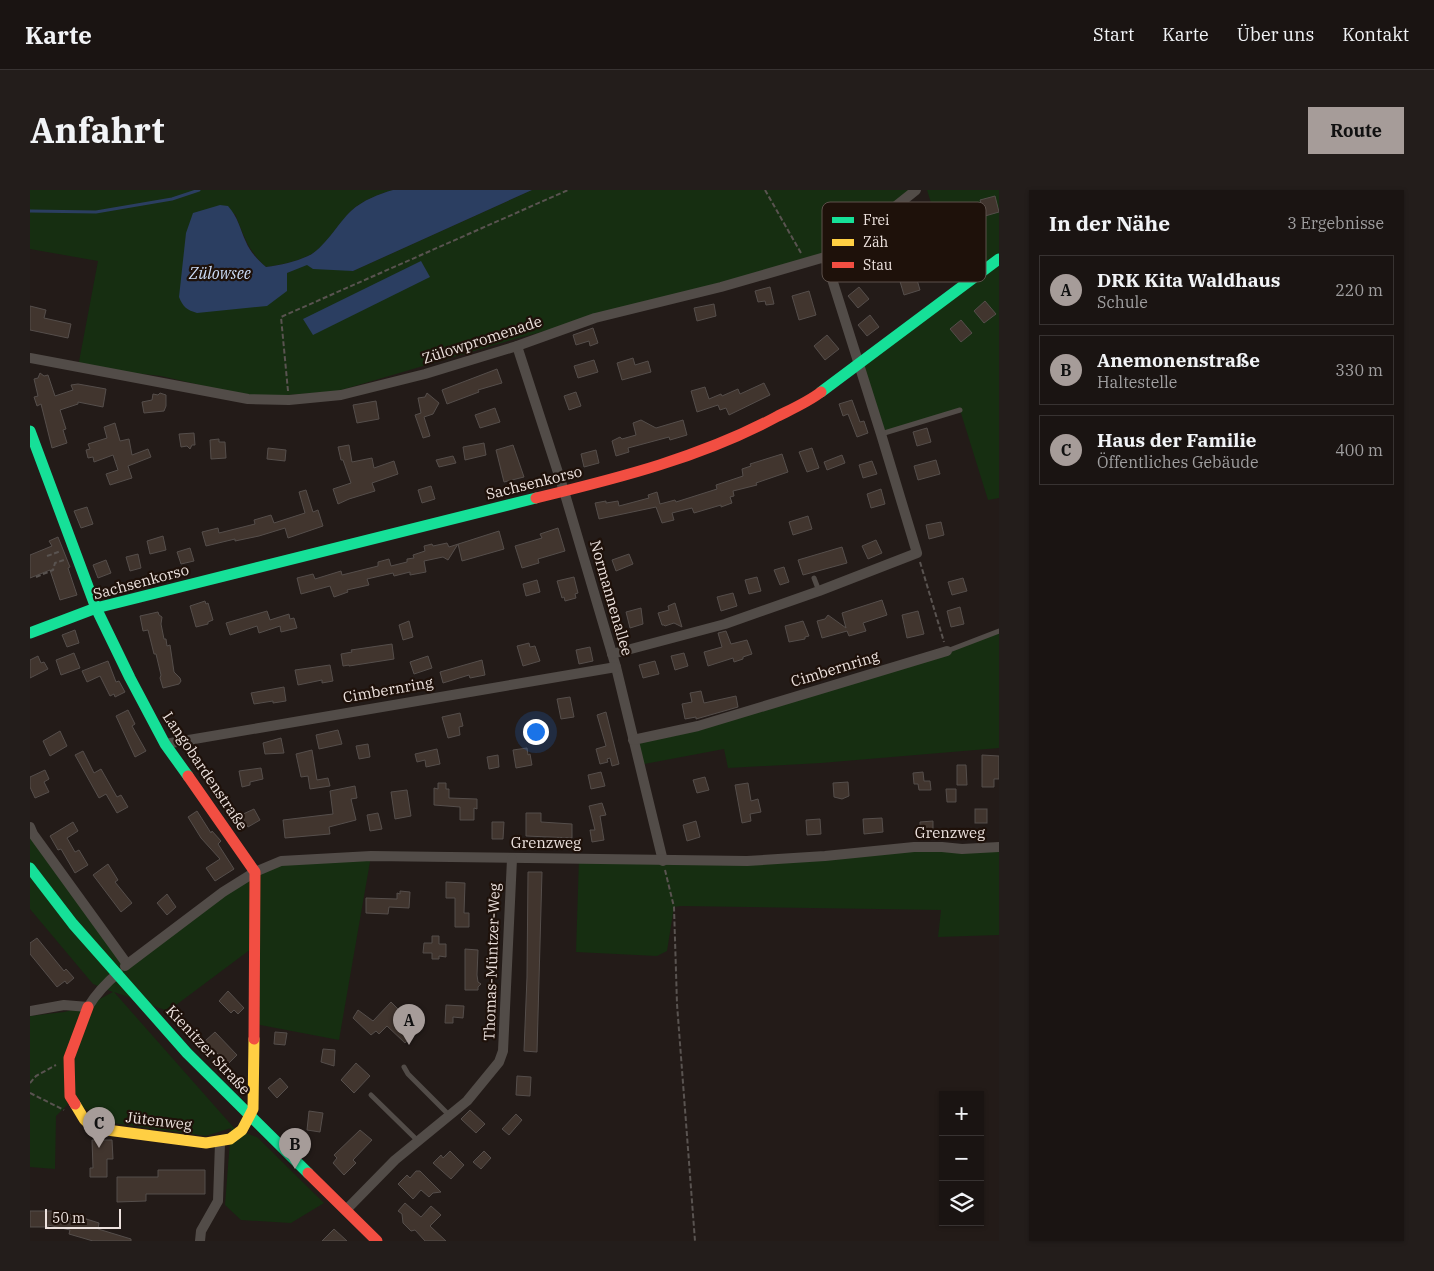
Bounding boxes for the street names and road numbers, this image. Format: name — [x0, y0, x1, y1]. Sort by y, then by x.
street label: Zülowpromenade — [420, 311, 544, 368]
street label: Sachsenkorso — [484, 461, 584, 504]
street label: Normannenallee — [586, 538, 637, 658]
street label: Sachsenkorso — [91, 560, 191, 603]
street label: Cimbernring — [788, 646, 881, 691]
street label: Cimbernring — [341, 672, 435, 707]
street label: Langobardenstraße — [159, 708, 252, 834]
street label: Grenzweg — [915, 823, 985, 842]
street label: Grenzweg — [511, 833, 581, 852]
street label: Thomas-Müntzer-Weg — [479, 883, 504, 1041]
street label: Kienitzer Straße — [162, 1001, 255, 1098]
street label: Jütenweg — [125, 1107, 193, 1134]

